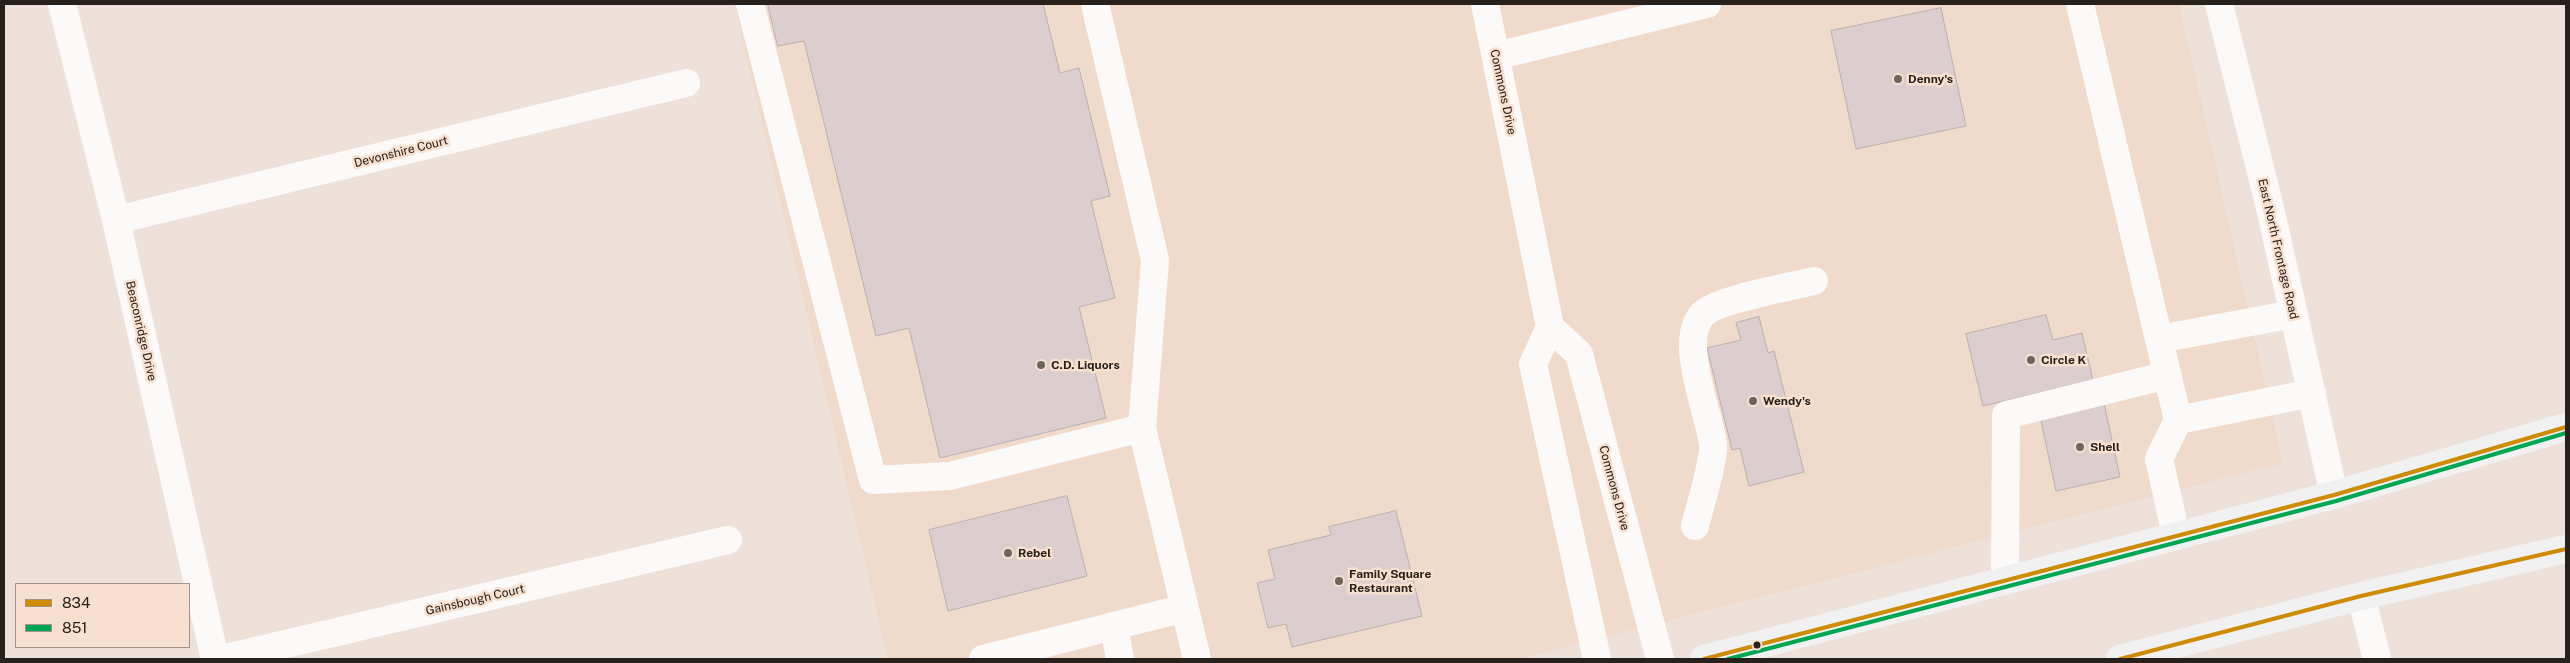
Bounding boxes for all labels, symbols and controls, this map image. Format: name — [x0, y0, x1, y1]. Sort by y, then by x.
street label: Commons Drive — [1487, 48, 1519, 136]
place label: Denny's — [1908, 72, 1953, 86]
marker: Denny's — [1892, 73, 1904, 85]
street label: Devonshire Court — [353, 133, 449, 171]
street label: East North Frontage Road — [2255, 177, 2301, 321]
street label: Beaconridge Drive — [122, 280, 160, 382]
place label: Circle K — [2041, 353, 2086, 367]
marker: Circle K — [2025, 354, 2037, 366]
place label: C.D. Liquors — [1051, 358, 1120, 372]
marker: C.D. Liquors — [1035, 359, 1047, 371]
place label: Wendy's — [1763, 394, 1811, 408]
marker: Wendy's — [1747, 395, 1759, 407]
place label: Shell — [2090, 440, 2120, 454]
marker: Shell — [2074, 441, 2086, 453]
street label: Commons Drive — [1596, 444, 1632, 532]
place label: Rebel — [1018, 546, 1051, 560]
marker: Rebel — [1002, 547, 1014, 559]
place label: Family Square Restaurant — [1349, 567, 1431, 595]
marker: Family Square Restaurant — [1333, 575, 1345, 587]
street label: Gainsbough Court — [424, 582, 526, 618]
legend — [15, 583, 190, 648]
text: 834 — [62, 594, 90, 611]
text: 851 — [62, 619, 87, 636]
unlabelled marker — [1752, 640, 1762, 650]

